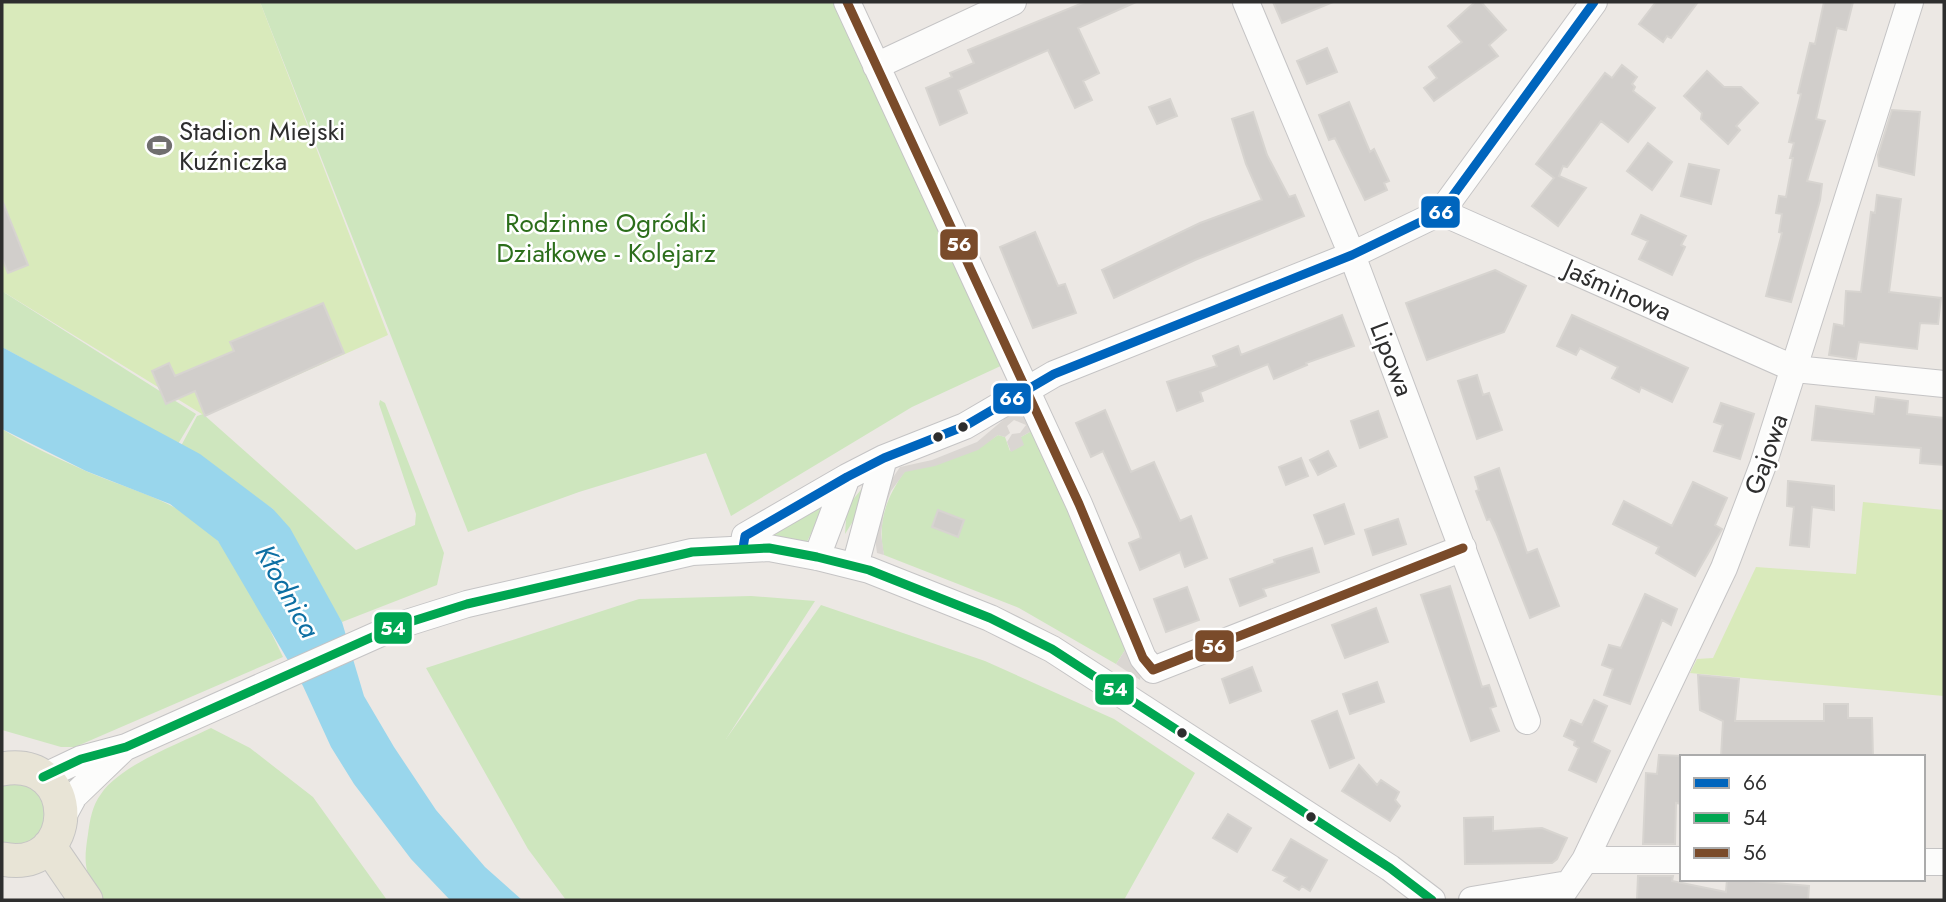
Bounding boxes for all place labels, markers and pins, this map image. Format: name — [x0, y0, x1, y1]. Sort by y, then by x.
place label: Stadion Miejski Kuźniczka — [179, 112, 346, 180]
sports icon: Stadion Miejski Kuźniczka — [145, 132, 173, 160]
unlabelled marker — [956, 420, 970, 434]
unlabelled marker — [931, 430, 945, 444]
unlabelled marker — [1175, 726, 1189, 740]
unlabelled marker — [1304, 810, 1318, 824]

